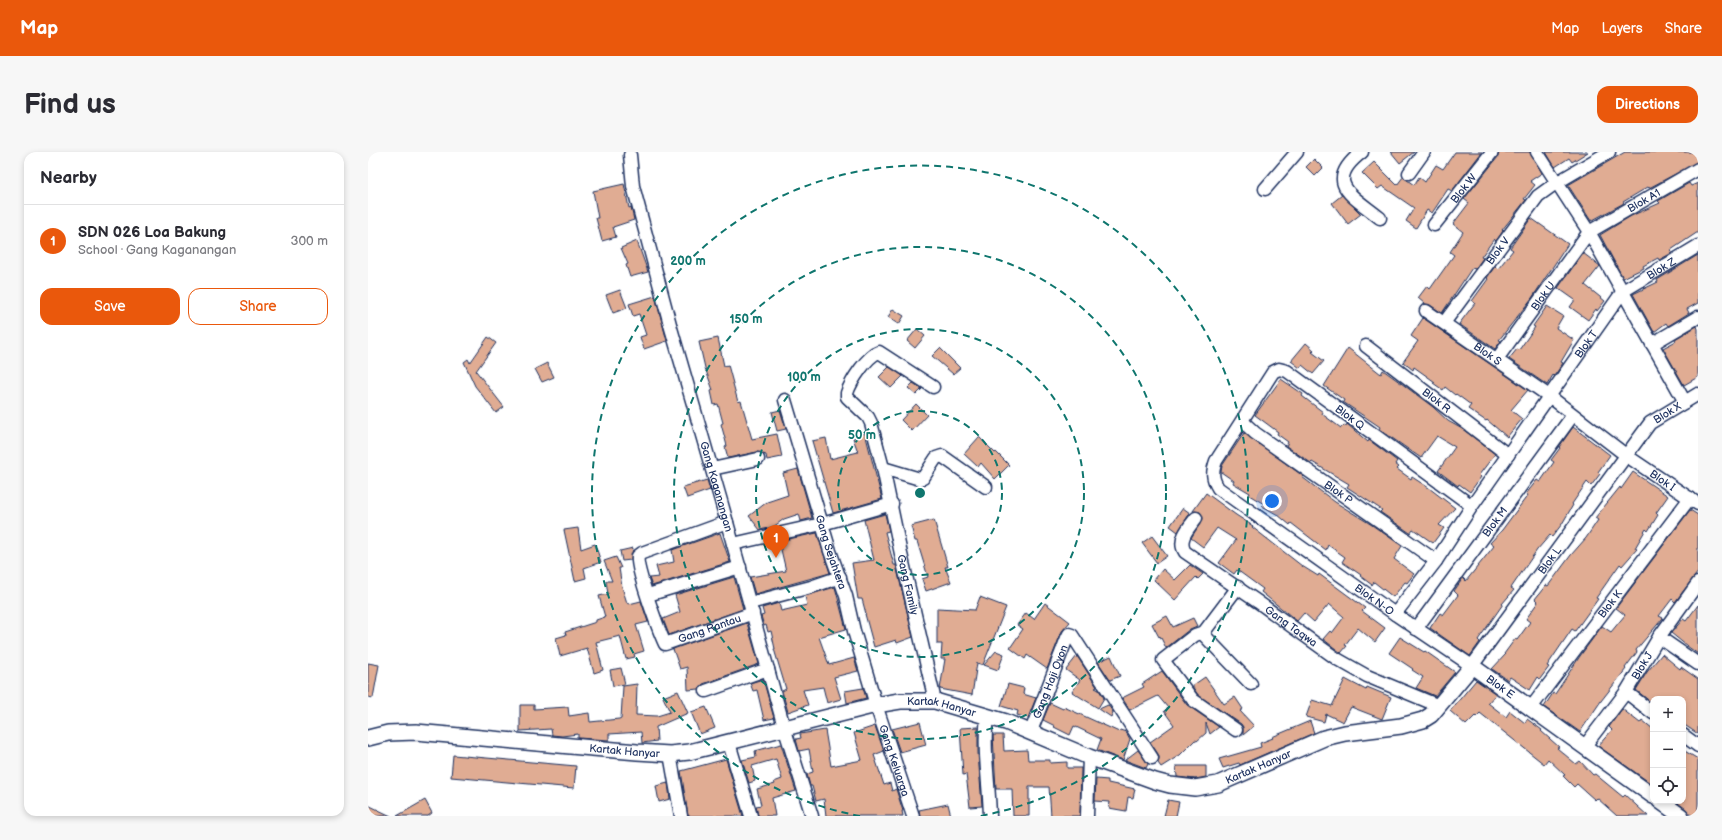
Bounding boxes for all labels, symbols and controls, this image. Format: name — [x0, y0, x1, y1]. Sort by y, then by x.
text: Map — [20, 17, 58, 40]
text: Map — [1551, 20, 1579, 37]
text: Layers — [1601, 20, 1643, 37]
text: Share — [1665, 20, 1702, 37]
button: Directions — [1597, 86, 1698, 123]
text: Find us — [24, 88, 116, 121]
text: Nearby — [40, 168, 97, 188]
street label: Blok W — [1448, 171, 1479, 206]
street label: Blok A1 — [1625, 186, 1663, 215]
text: SDN 026 Loa Bakung — [78, 223, 226, 242]
text: 1 — [50, 233, 56, 249]
text: 300 m — [290, 233, 328, 249]
street label: Blok V — [1483, 234, 1513, 267]
text: School · Gang Kaganangan — [78, 242, 236, 258]
text: 200 m — [670, 254, 706, 269]
street label: Blok Z — [1644, 255, 1678, 282]
street label: Blok U — [1528, 279, 1558, 313]
button: Save — [40, 288, 180, 325]
button: Share — [188, 288, 328, 325]
text: 150 m — [730, 312, 762, 327]
street label: Blok T — [1572, 328, 1601, 361]
street label: Blok S — [1471, 340, 1504, 368]
text: 100 m — [787, 370, 821, 385]
street label: Blok R — [1419, 386, 1453, 416]
street label: Blok X — [1651, 399, 1684, 427]
street label: Blok Q — [1333, 402, 1367, 433]
text: 50 m — [848, 428, 876, 443]
street label: Gang Kaganangan — [697, 440, 735, 533]
street label: Blok I — [1647, 467, 1678, 494]
street label: Blok P — [1322, 478, 1355, 507]
centre of rings — [913, 486, 927, 500]
your location — [1262, 491, 1282, 511]
street label: Blok M — [1480, 504, 1510, 540]
street label: Gang Sejahtera — [813, 514, 849, 591]
pin: 1 — [763, 525, 789, 558]
street label: Blok L — [1535, 544, 1565, 577]
street label: Gang Family — [894, 553, 921, 616]
street label: Blok N-O — [1352, 581, 1396, 618]
street label: Blok K — [1595, 587, 1625, 621]
street label: Gang Taqwa — [1262, 603, 1320, 650]
street label: Gang Rantau — [676, 612, 743, 646]
street label: Gang Haji Oyon — [1030, 643, 1071, 721]
street label: Blok J — [1629, 650, 1656, 682]
street label: Blok E — [1483, 672, 1517, 701]
street label: Kartak Hanyar — [907, 695, 978, 720]
map controls — [1650, 696, 1686, 804]
button: + — [1650, 696, 1686, 732]
street label: Gang Keluarga — [876, 723, 912, 798]
button: − — [1650, 732, 1686, 768]
street label: Kartak Hanyar — [589, 742, 661, 760]
street label: Kartak Hanyar — [1223, 747, 1294, 787]
button: locate — [1650, 768, 1686, 804]

